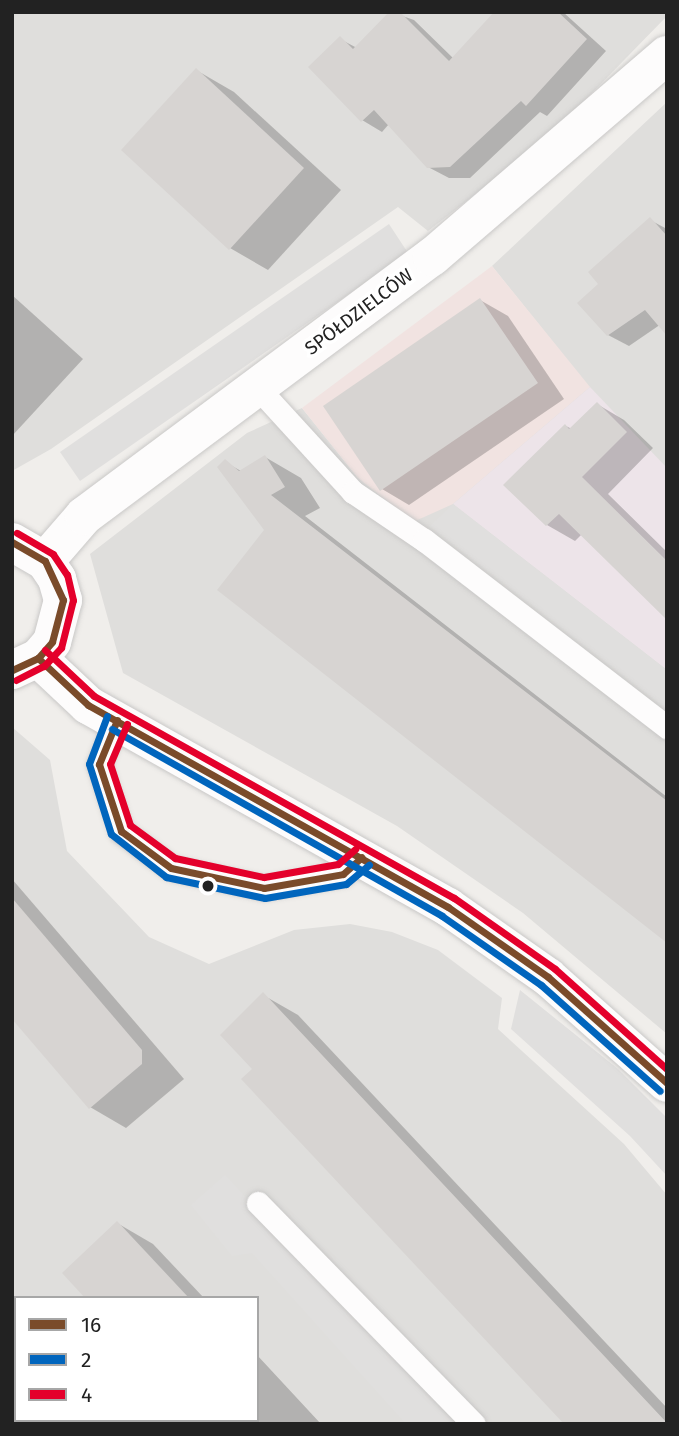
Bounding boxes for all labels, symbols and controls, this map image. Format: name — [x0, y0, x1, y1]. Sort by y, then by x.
street label: SPÓŁDZIELCÓW — [300, 264, 418, 360]
unlabelled marker — [201, 879, 215, 893]
legend — [14, 1296, 259, 1422]
text: 16 — [81, 1312, 101, 1338]
text: 2 — [81, 1347, 91, 1373]
text: 4 — [81, 1382, 92, 1408]

